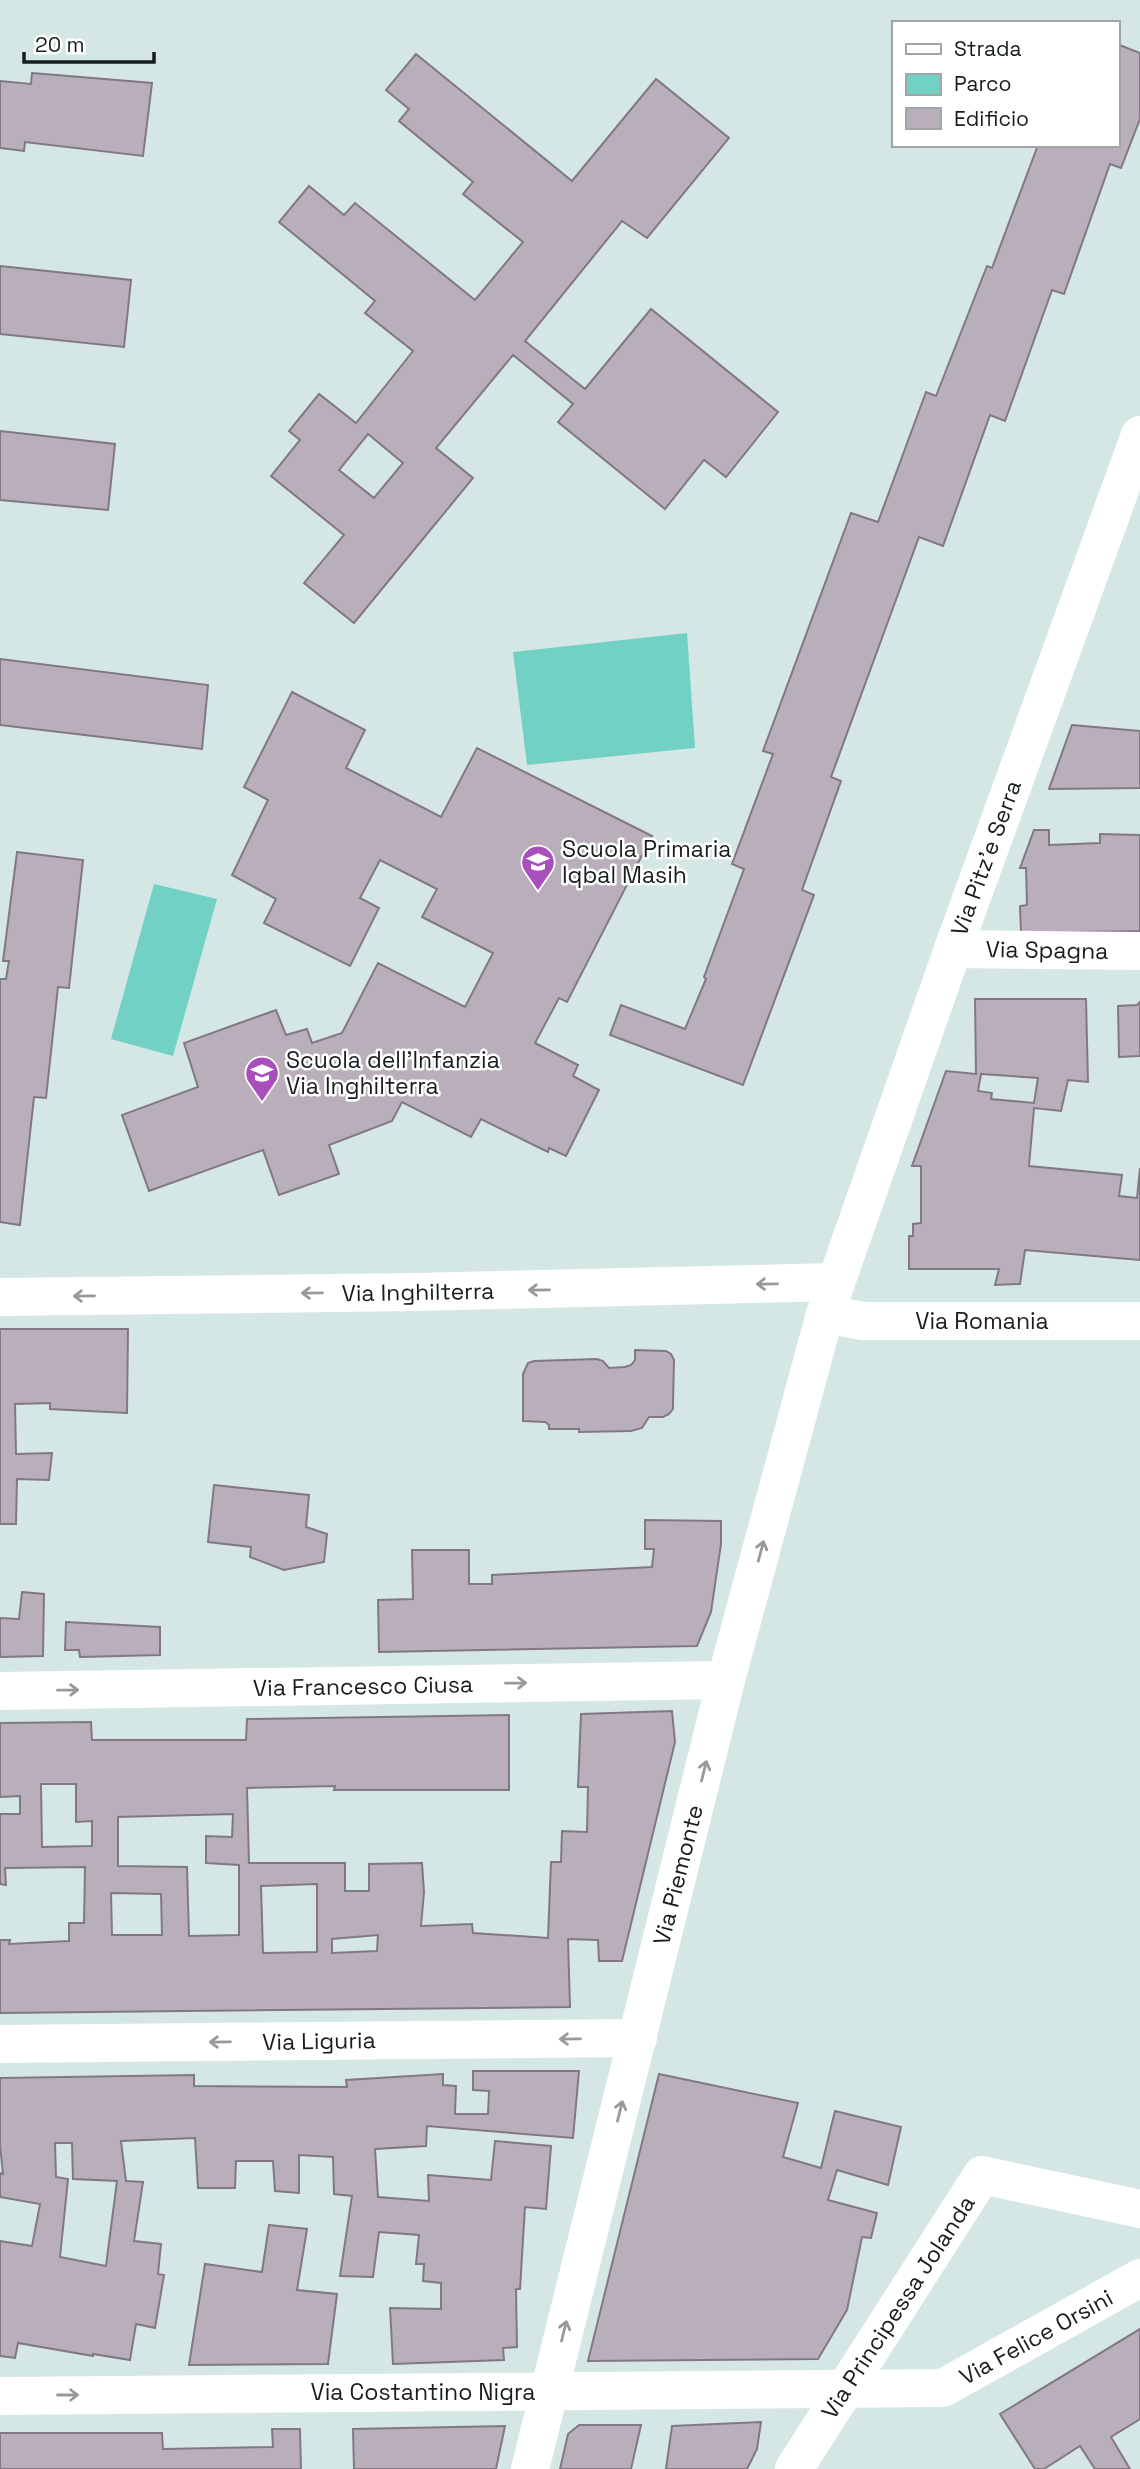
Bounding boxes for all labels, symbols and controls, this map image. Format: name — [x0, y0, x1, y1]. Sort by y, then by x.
scale bar — [24, 21, 154, 65]
legend — [892, 21, 1119, 147]
text: 20 m — [35, 31, 85, 58]
text: Strada — [954, 35, 1021, 62]
text: Parco — [954, 70, 1012, 97]
text: Edificio — [954, 105, 1029, 132]
street label: Via Pitz'e Serra — [944, 776, 1028, 940]
place label: Scuola Primaria Iqbal Masih — [562, 834, 732, 890]
school or university icon: Scuola Primaria Iqbal Masih — [519, 843, 557, 892]
street label: Via Spagna — [985, 934, 1109, 966]
place label: Scuola dell'Infanzia Via Inghilterra — [286, 1045, 500, 1101]
school or university icon: Scuola dell'Infanzia Via Inghilterra — [243, 1054, 281, 1103]
street label: Via Inghilterra — [341, 1276, 495, 1308]
one-way arrow — [756, 1277, 779, 1291]
one-way arrow — [528, 1283, 551, 1296]
one-way arrow — [301, 1286, 324, 1300]
one-way arrow — [73, 1289, 96, 1303]
street label: Via Romania — [915, 1306, 1049, 1336]
one-way arrow — [755, 1540, 768, 1563]
street label: Via Francesco Ciusa — [253, 1669, 473, 1703]
one-way arrow — [504, 1676, 527, 1690]
one-way arrow — [56, 1683, 79, 1697]
one-way arrow — [698, 1760, 711, 1783]
street label: Via Piemonte — [646, 1802, 710, 1948]
street label: Via Liguria — [262, 2025, 376, 2057]
one-way arrow — [559, 2032, 582, 2046]
one-way arrow — [209, 2035, 232, 2049]
one-way arrow — [614, 2100, 627, 2123]
street label: Via Principessa Jolanda — [814, 2190, 982, 2424]
street label: Via Felice Orsini — [954, 2282, 1118, 2392]
one-way arrow — [558, 2321, 571, 2343]
street label: Via Costantino Nigra — [311, 2377, 535, 2407]
one-way arrow — [56, 2388, 79, 2402]

